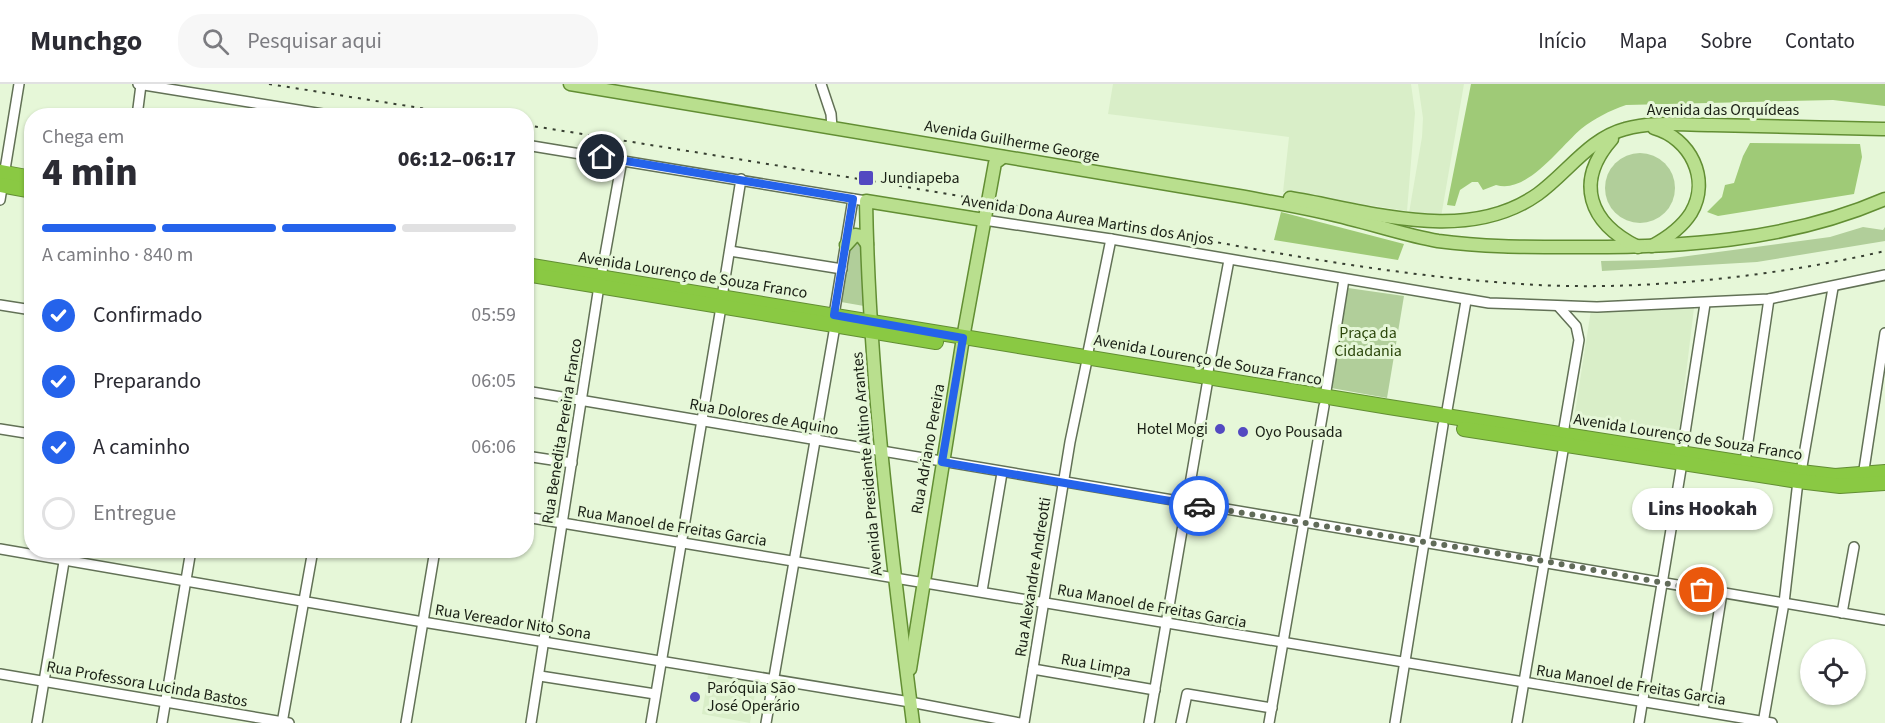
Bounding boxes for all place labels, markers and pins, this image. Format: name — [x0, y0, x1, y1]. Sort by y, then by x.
pin — [576, 131, 627, 182]
place label: Jundiapeba — [880, 167, 960, 189]
marker: Jundiapeba — [857, 169, 875, 187]
place label: Hotel Mogi — [1136, 418, 1208, 440]
place label: Oyo Pousada — [1255, 421, 1343, 443]
marker: Hotel Mogi — [1213, 422, 1227, 436]
marker: Oyo Pousada — [1236, 425, 1250, 439]
callout: Lins Hookah — [1632, 488, 1772, 530]
pin — [1676, 564, 1727, 615]
place label: Paróquia São José Operário — [707, 677, 800, 717]
marker: Paróquia São José Operário — [688, 690, 702, 704]

